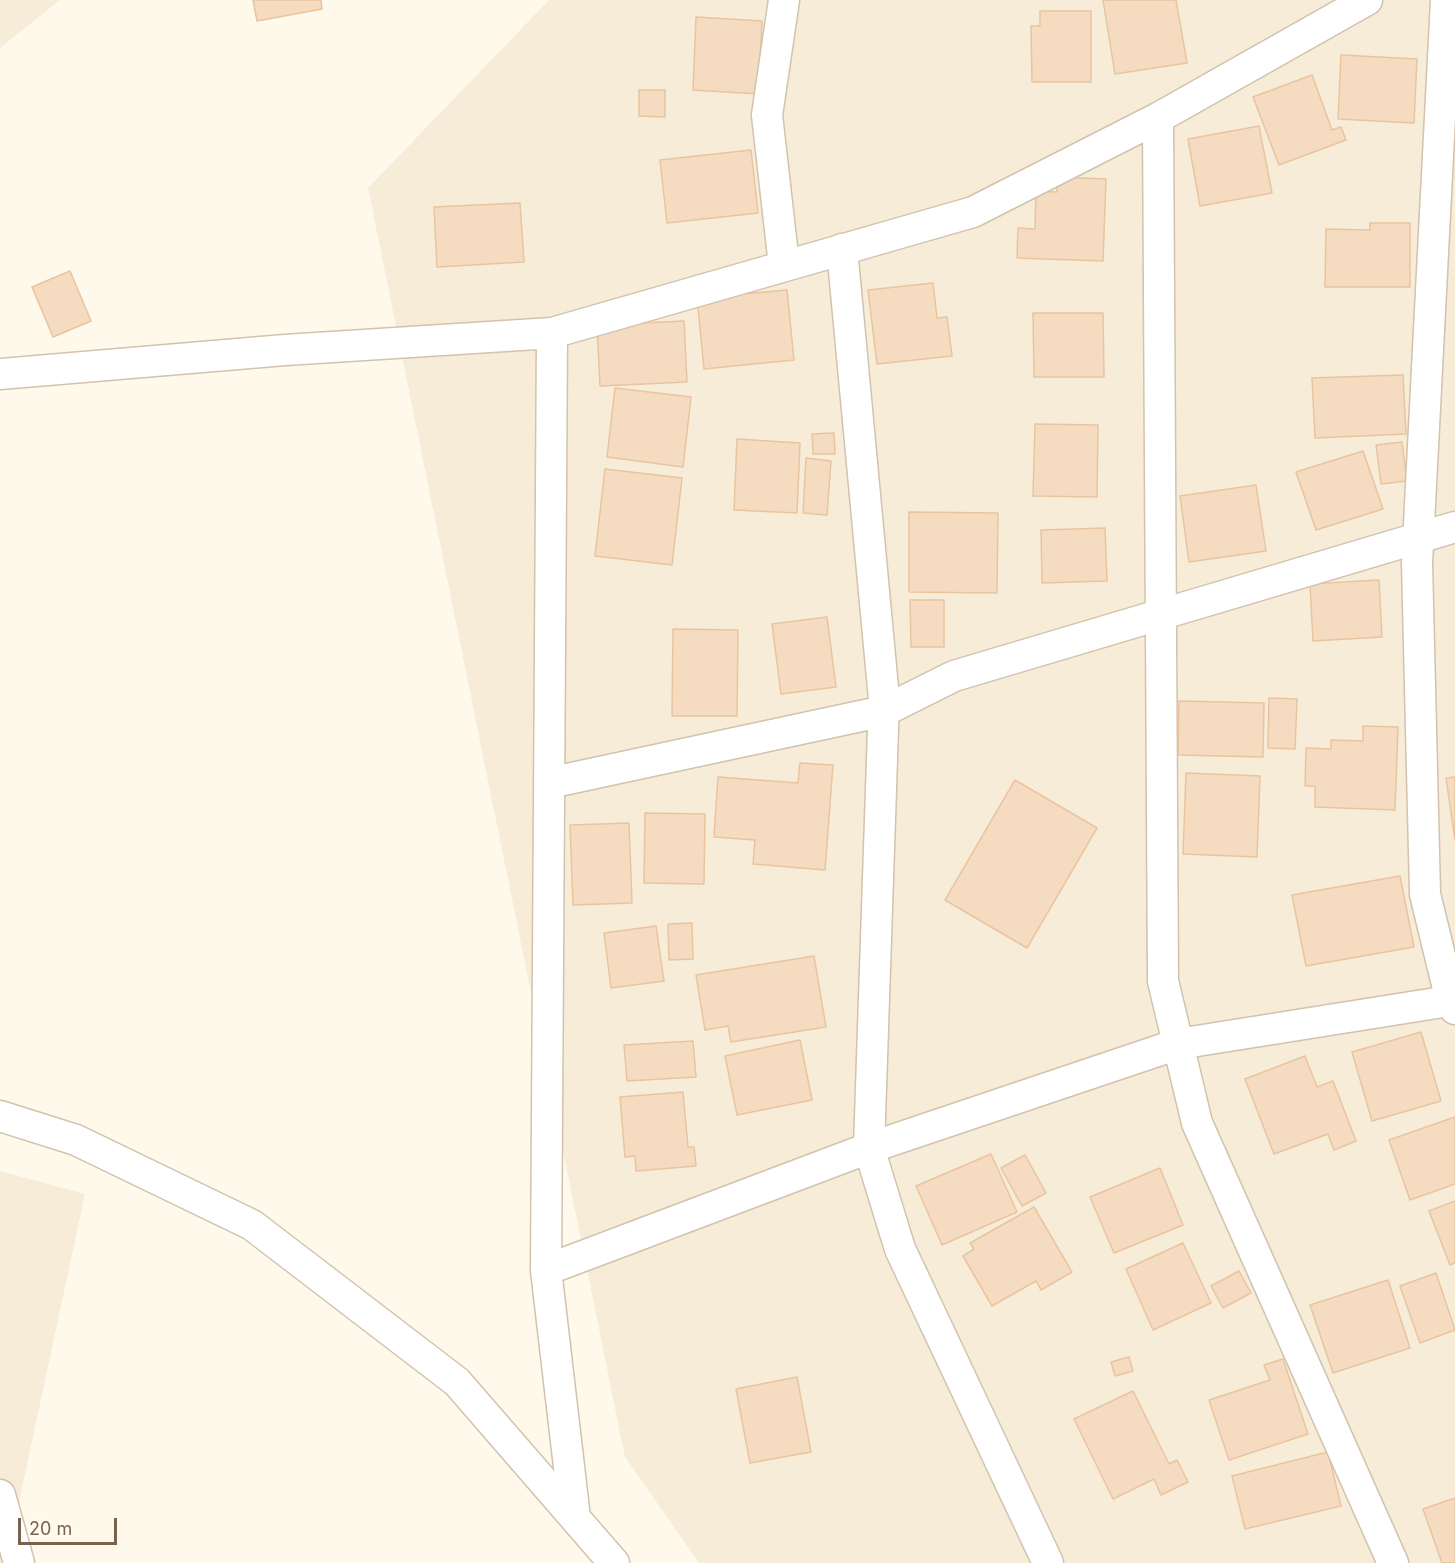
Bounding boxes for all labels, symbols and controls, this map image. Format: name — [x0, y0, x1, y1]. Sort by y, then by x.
scale bar — [21, 1506, 120, 1544]
text: 20 m — [29, 1518, 72, 1539]

